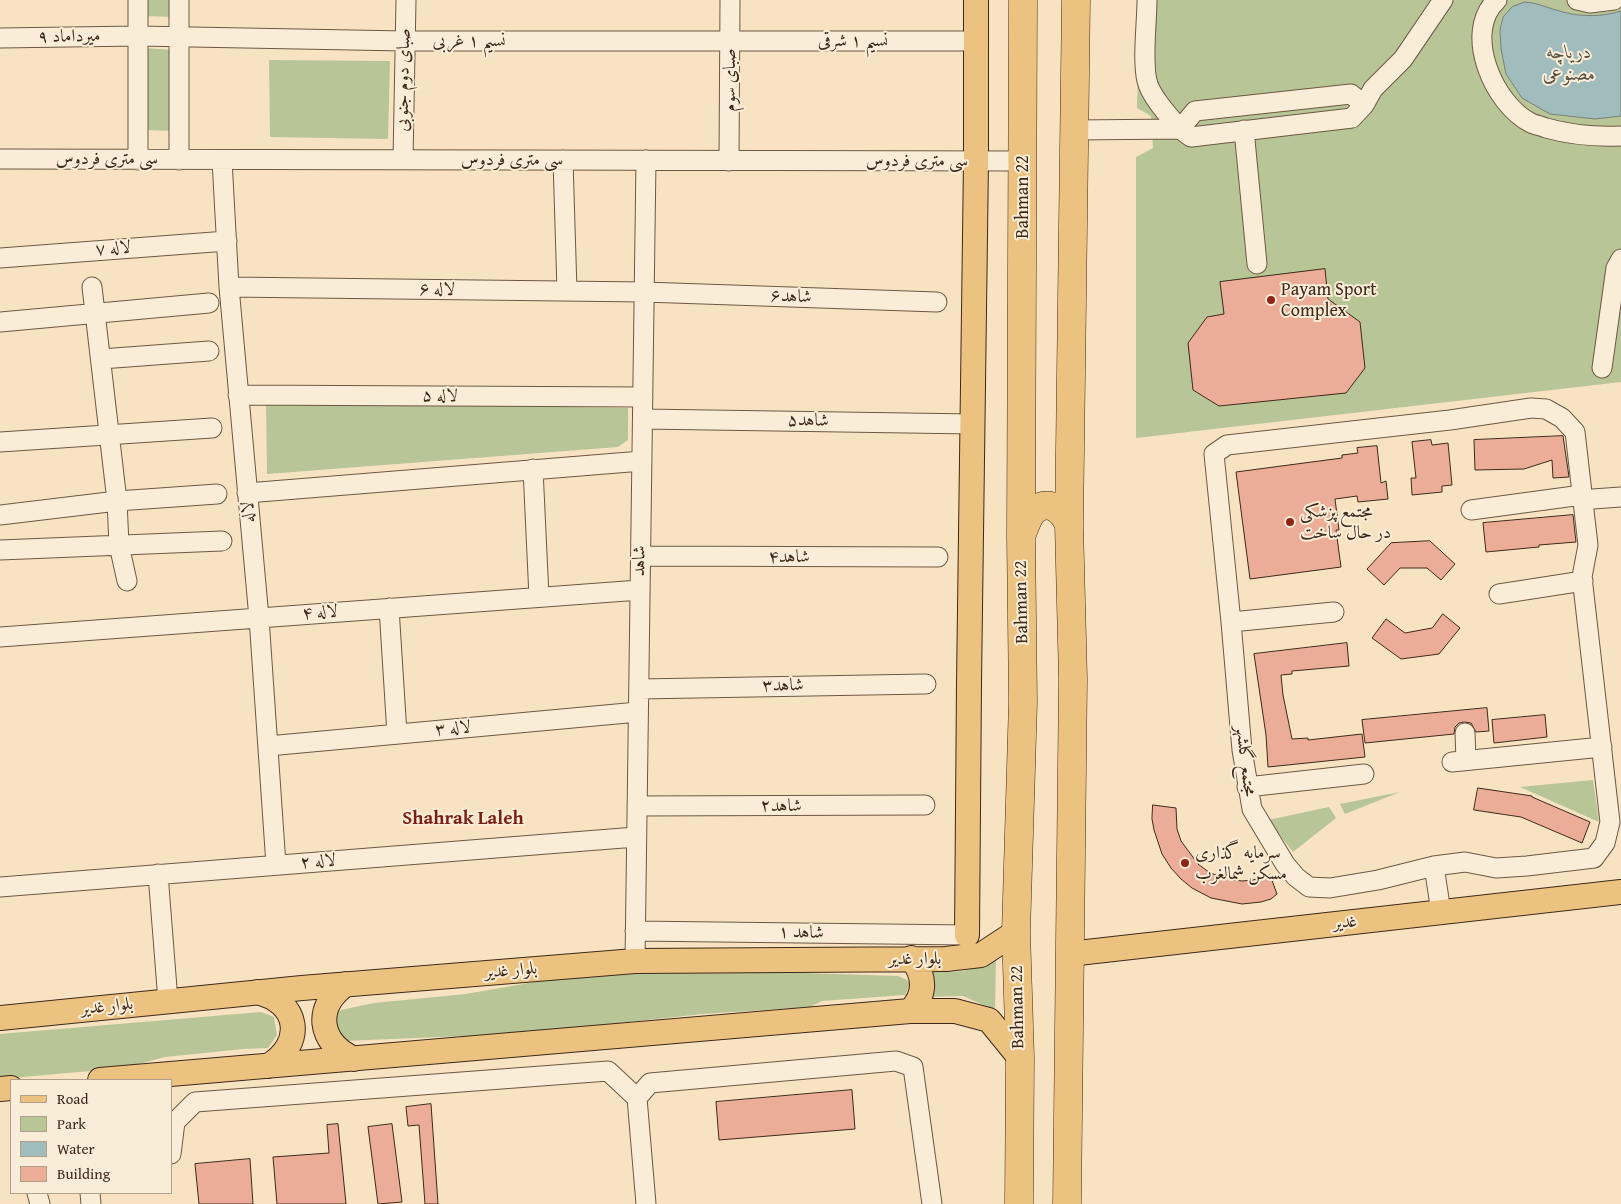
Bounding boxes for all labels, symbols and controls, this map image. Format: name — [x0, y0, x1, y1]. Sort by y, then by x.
street label: میرداماد ۹ — [38, 26, 100, 48]
street label: صبای دوم جنوبی — [392, 28, 416, 132]
street label: نسیم ۱ غربی — [432, 30, 506, 52]
street label: نسیم ۱ شرقی — [818, 30, 888, 52]
water label: دریاچه مصنوعی — [1543, 42, 1595, 86]
street label: صبای سوم — [719, 48, 741, 112]
street label: سی متری فردوس — [56, 148, 158, 170]
street label: سی متری فردوس — [461, 149, 563, 171]
street label: سی متری فردوس — [866, 150, 968, 172]
street label: Bahman 22 — [1012, 155, 1034, 239]
street label: لاله ۷ — [94, 237, 132, 261]
street label: لاله ۶ — [419, 279, 455, 301]
place label: Payam Sport Complex — [1281, 279, 1377, 322]
street label: شاهد۶ — [770, 285, 812, 309]
marker: Payam Sport Complex — [1265, 294, 1277, 306]
street label: لاله ۵ — [422, 385, 458, 407]
street label: شاهد۵ — [787, 410, 829, 432]
street label: لاله — [237, 500, 261, 524]
place label: مجتمع پزشکی در حال ساخت — [1300, 501, 1391, 544]
marker: مجتمع پزشکی در حال ساخت — [1284, 516, 1296, 528]
street label: شاهد — [629, 545, 651, 577]
street label: شاهد۴ — [768, 546, 810, 568]
street label: Bahman 22 — [1010, 560, 1034, 644]
street label: لاله ۴ — [301, 601, 339, 625]
street label: شاهد۳ — [762, 675, 804, 697]
street label: لاله ۳ — [434, 717, 472, 741]
street label: مجتمع گلشهر — [1230, 724, 1260, 798]
street label: شاهد۲ — [760, 795, 802, 817]
district label: Shahrak Laleh — [402, 808, 524, 830]
place label: سرمایه گذاری مسکن شمالغرب — [1195, 842, 1287, 884]
street label: لاله ۲ — [299, 850, 337, 874]
marker: سرمایه گذاری مسکن شمالغرب — [1179, 857, 1191, 869]
street label: غدیر — [1332, 911, 1358, 935]
street label: شاهد ۱ — [778, 922, 824, 944]
street label: بلوار غدیر — [889, 948, 941, 970]
street label: بلوار غدیر — [484, 958, 538, 984]
street label: Bahman 22 — [1006, 965, 1030, 1049]
street label: بلوار غدیر — [80, 993, 134, 1021]
legend — [10, 1079, 172, 1194]
text: Road — [57, 1088, 88, 1109]
text: Park — [57, 1113, 86, 1134]
text: Water — [57, 1138, 95, 1159]
text: Building — [57, 1163, 110, 1184]

